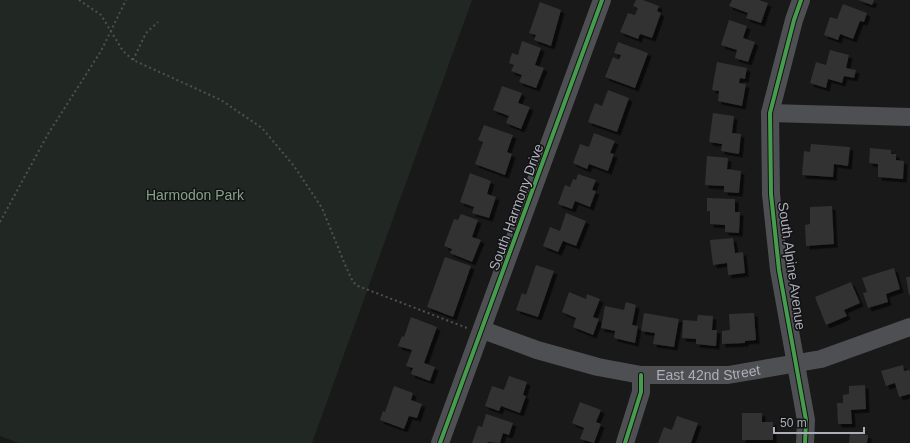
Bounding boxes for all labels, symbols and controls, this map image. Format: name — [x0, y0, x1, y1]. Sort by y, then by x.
street label: South Harmony Drive — [486, 141, 546, 273]
park label: Harmodon Park — [146, 187, 245, 203]
street label: South Alpine Avenue — [775, 201, 809, 331]
street label: East 42nd Street — [656, 362, 762, 383]
scale bar — [774, 409, 864, 435]
text: 50 m — [780, 416, 807, 430]

